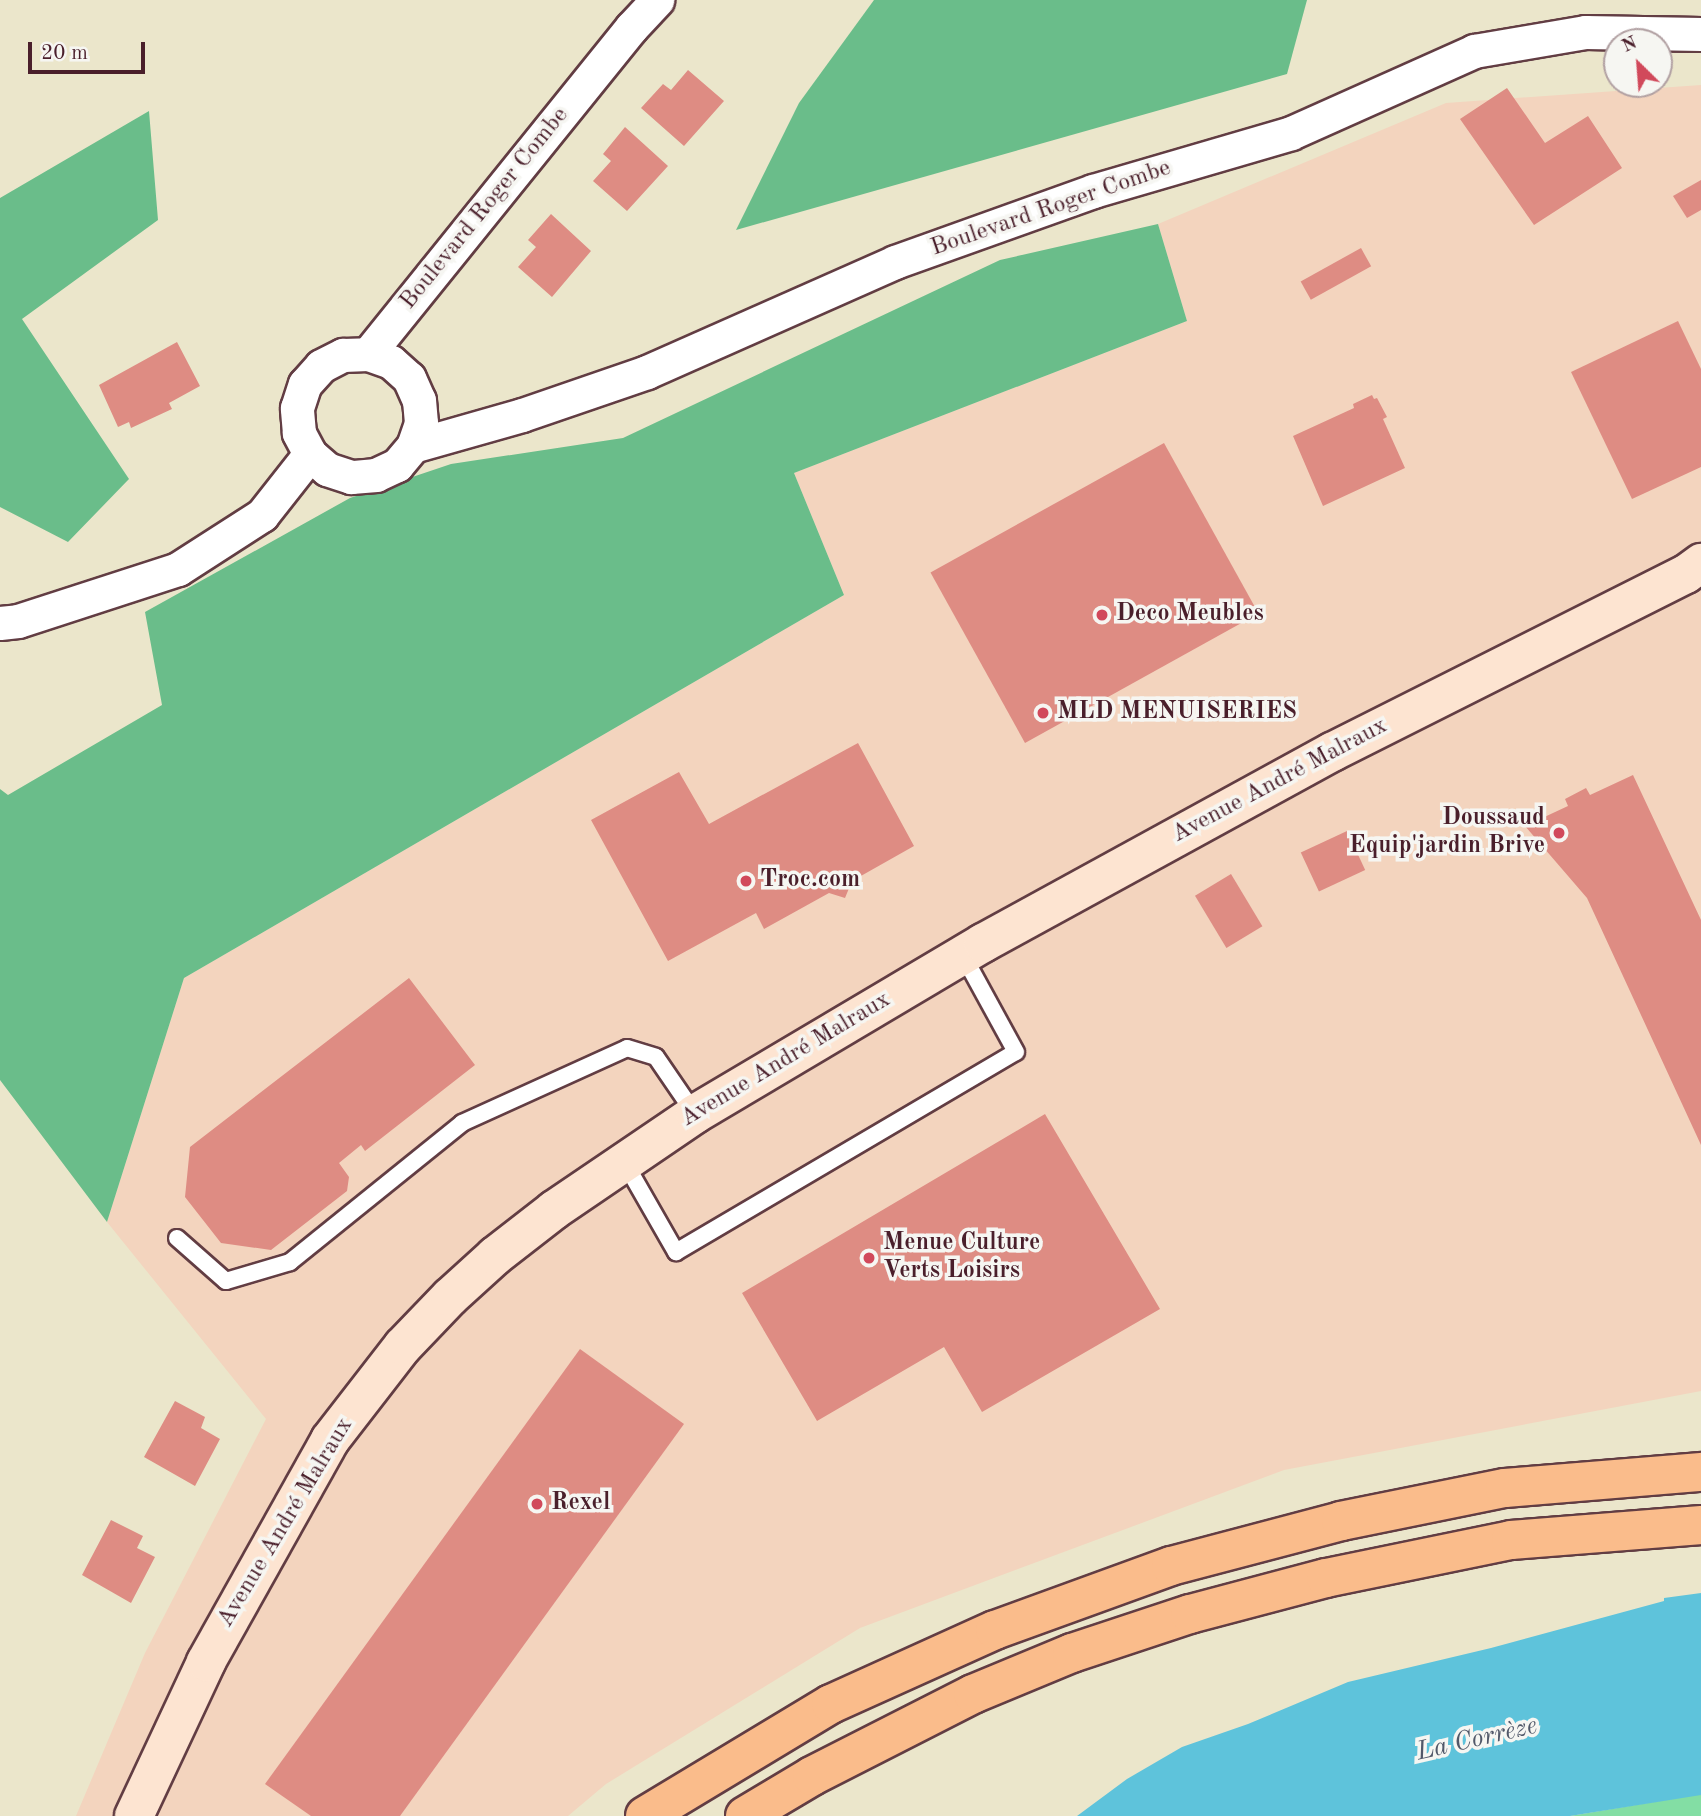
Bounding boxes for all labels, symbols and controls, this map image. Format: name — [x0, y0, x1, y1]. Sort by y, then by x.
scale bar — [32, 28, 149, 72]
north arrow — [1603, 28, 1673, 98]
text: N — [1619, 34, 1640, 57]
text: 20 m — [41, 43, 88, 64]
street label: Boulevard Roger Combe — [395, 102, 575, 316]
street label: Boulevard Roger Combe — [927, 154, 1175, 264]
place label: Deco Meubles — [1116, 601, 1264, 629]
marker: Deco Meubles — [1094, 607, 1110, 623]
place label: MLD MENUISERIES — [1057, 699, 1297, 727]
marker: MLD MENUISERIES — [1035, 705, 1051, 721]
street label: Avenue André Malraux — [1167, 712, 1393, 850]
place label: Doussaud Equip'jardin Brive — [1349, 805, 1545, 861]
marker: Doussaud Equip'jardin Brive — [1551, 825, 1567, 841]
place label: Troc.com — [760, 867, 860, 895]
marker: Troc.com — [738, 873, 754, 889]
street label: Avenue André Malraux — [676, 986, 896, 1134]
place label: Menue Culture Verts Loisirs — [883, 1230, 1040, 1286]
marker: Menue Culture Verts Loisirs — [861, 1250, 877, 1266]
street label: Avenue André Malraux — [212, 1413, 360, 1633]
place label: Rexel — [551, 1490, 610, 1518]
marker: Rexel — [529, 1496, 545, 1512]
water label: La Corrèze — [1413, 1711, 1541, 1769]

